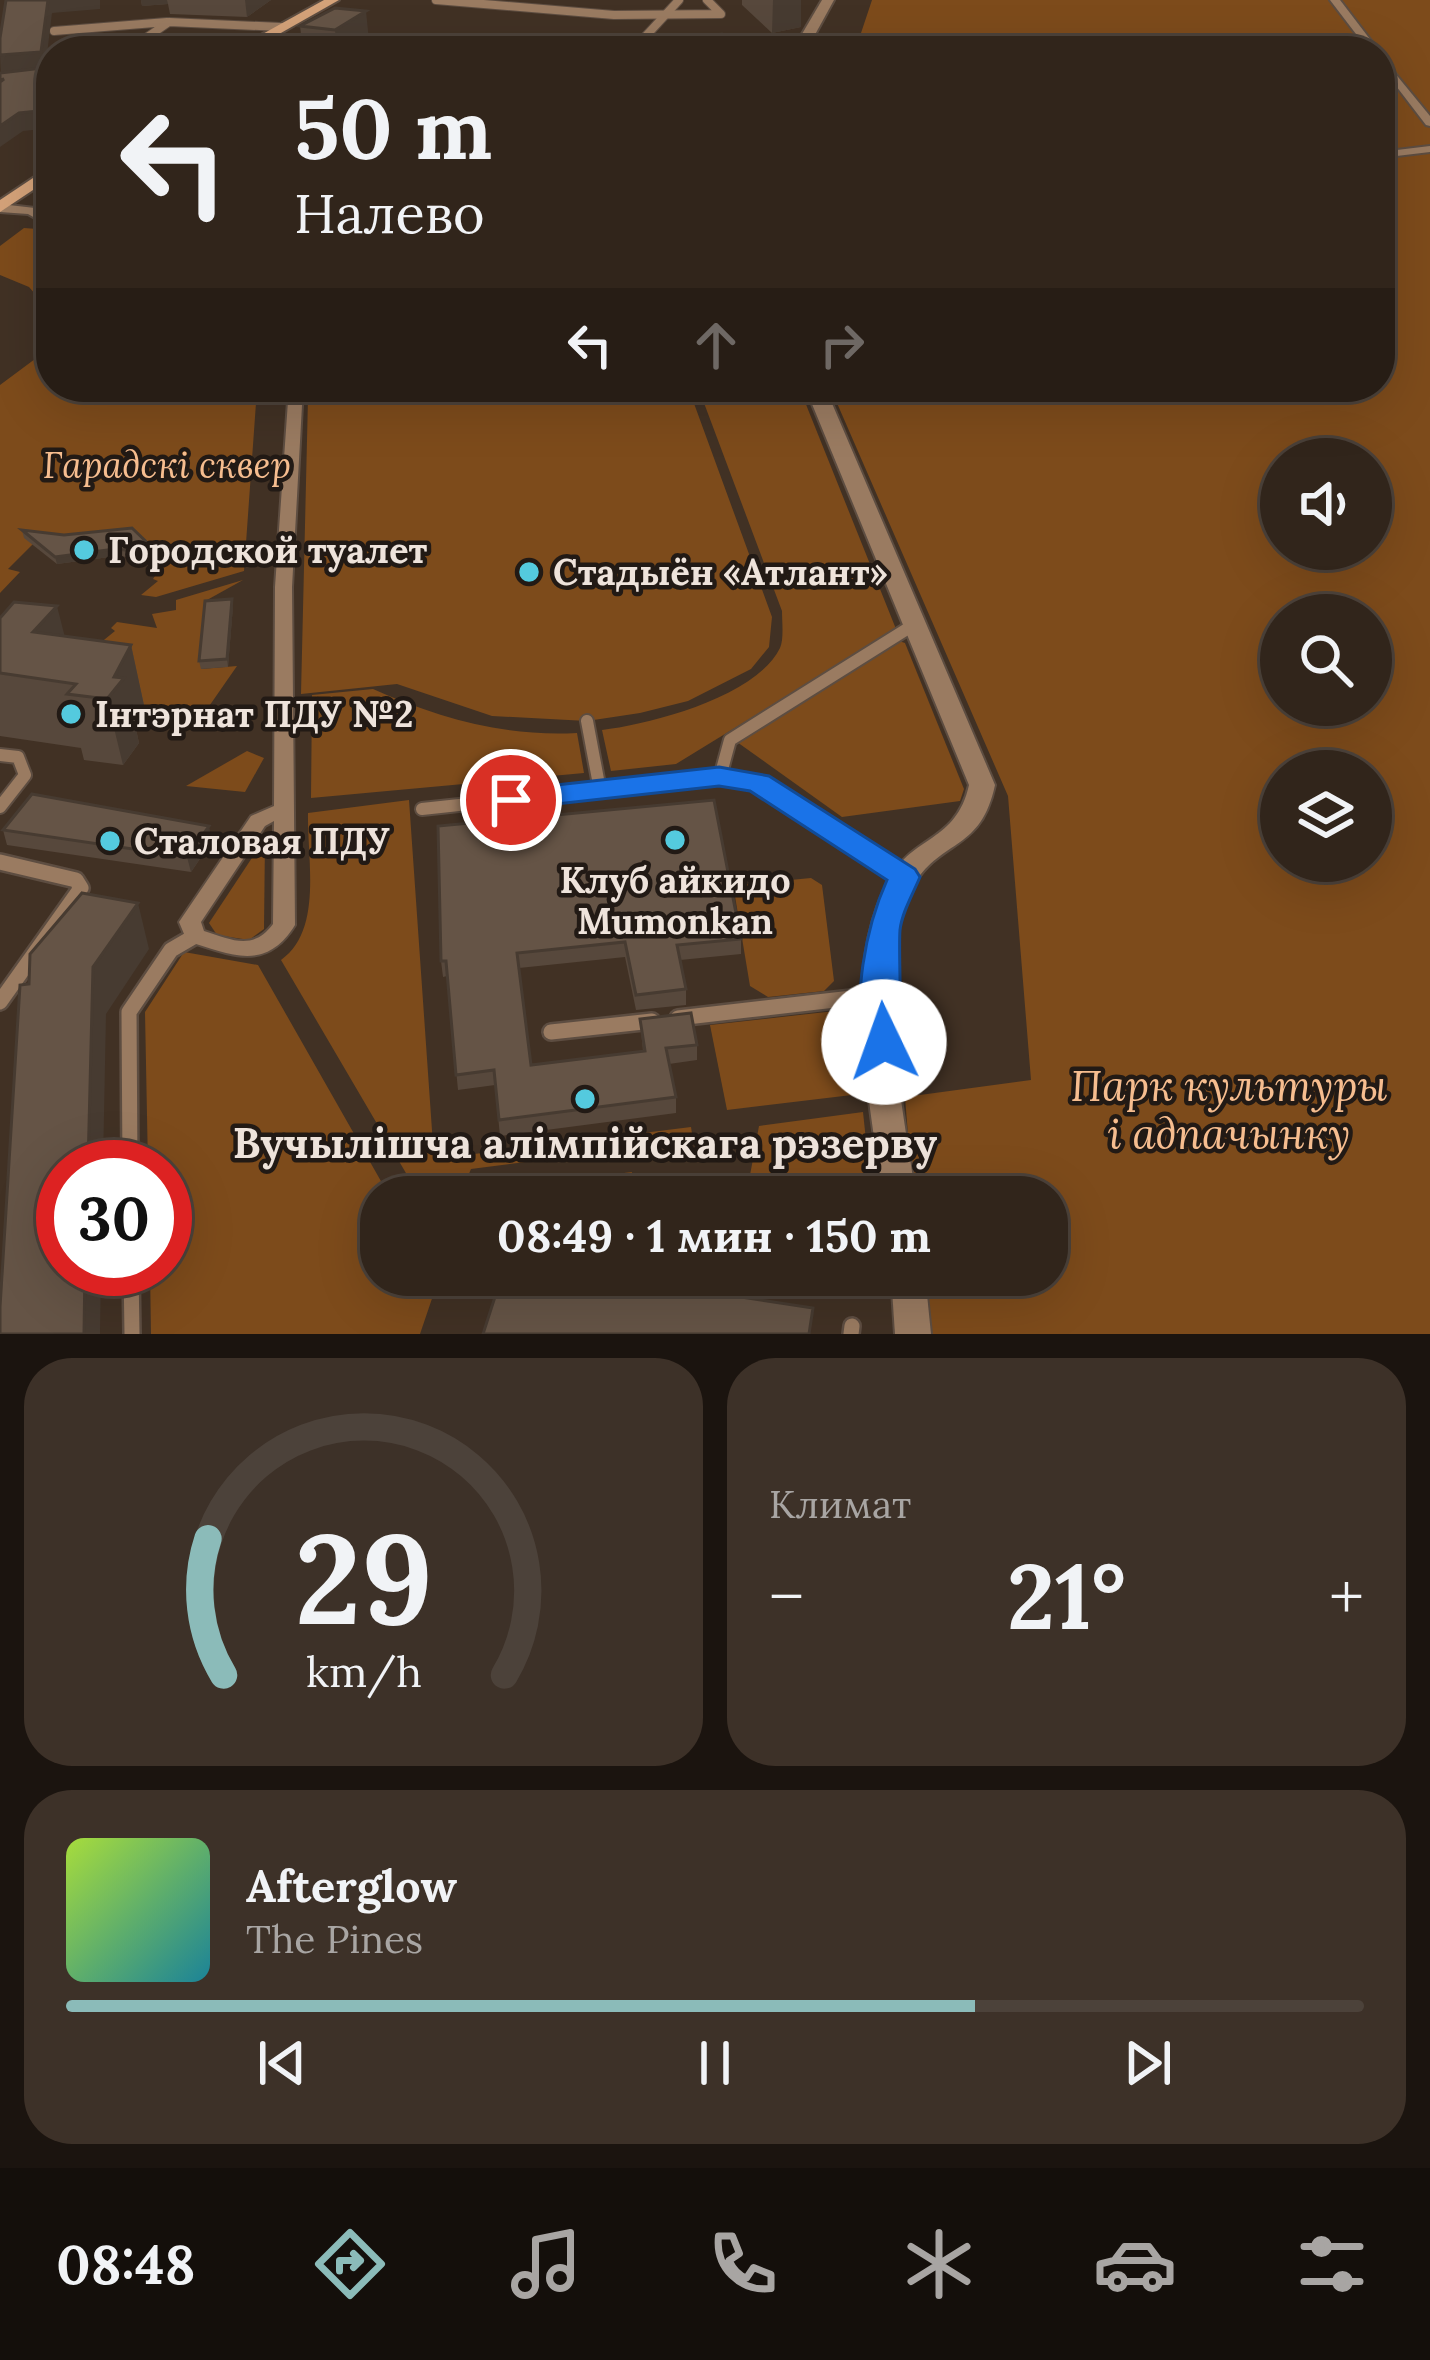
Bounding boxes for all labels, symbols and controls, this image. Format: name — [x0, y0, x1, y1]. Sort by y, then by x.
text: 50 m — [294, 74, 492, 182]
icon: left — [96, 84, 252, 240]
text: Налево — [294, 179, 485, 248]
icon: left — [557, 312, 623, 378]
icon: ahead — [683, 312, 749, 378]
icon: right — [809, 312, 875, 378]
map controls — [1260, 438, 1392, 882]
button: sound — [1260, 438, 1392, 570]
park label: Гарадскі сквер — [43, 442, 291, 488]
place label: Городской туалет — [108, 527, 428, 573]
marker: Городской туалет — [71, 537, 97, 563]
place label: Стадыён «Атлант» — [553, 549, 888, 595]
marker: Стадыён «Атлант» — [516, 559, 542, 585]
button: search — [1260, 594, 1392, 726]
place label: Інтэрнат ПДУ №2 — [95, 691, 413, 737]
marker: Інтэрнат ПДУ №2 — [58, 701, 84, 727]
pin — [460, 749, 562, 851]
button: layers — [1260, 750, 1392, 882]
icon: arrive — [478, 767, 544, 833]
place label: Сталовая ПДУ — [134, 818, 390, 864]
marker: Клуб айкидо Mumonkan — [662, 827, 688, 853]
marker: Сталовая ПДУ — [97, 828, 123, 854]
place label: Клуб айкидо Mumonkan — [559, 857, 791, 944]
position arrow — [821, 979, 947, 1105]
park label: Парк культуры і адпачынку — [1071, 1059, 1387, 1161]
marker: Вучылішча алімпійскага рэзерву — [572, 1086, 598, 1112]
place label: Вучылішча алімпійскага рэзерву — [233, 1116, 937, 1170]
speed limit sign: 30 — [36, 1140, 192, 1296]
text: 08:49 · 1 мин · 150 m — [497, 1207, 931, 1264]
text: Климат — [769, 1479, 911, 1529]
text: 29 — [294, 1498, 433, 1658]
text: 21° — [1007, 1538, 1126, 1654]
text: − — [769, 1554, 804, 1638]
text: + — [1329, 1554, 1364, 1638]
text: km/h — [306, 1644, 421, 1699]
text: Afterglow — [246, 1857, 457, 1914]
text: The Pines — [246, 1914, 423, 1964]
icon: previous — [249, 2030, 315, 2096]
icon: pause — [682, 2030, 748, 2096]
icon: next — [1115, 2030, 1181, 2096]
icon: directions — [308, 2222, 392, 2306]
icon: music — [504, 2222, 588, 2306]
icon: phone — [701, 2222, 785, 2306]
icon: climate — [897, 2222, 981, 2306]
icon: car — [1093, 2222, 1177, 2306]
icon: filters — [1290, 2222, 1374, 2306]
text: 08:48 — [56, 2230, 195, 2299]

